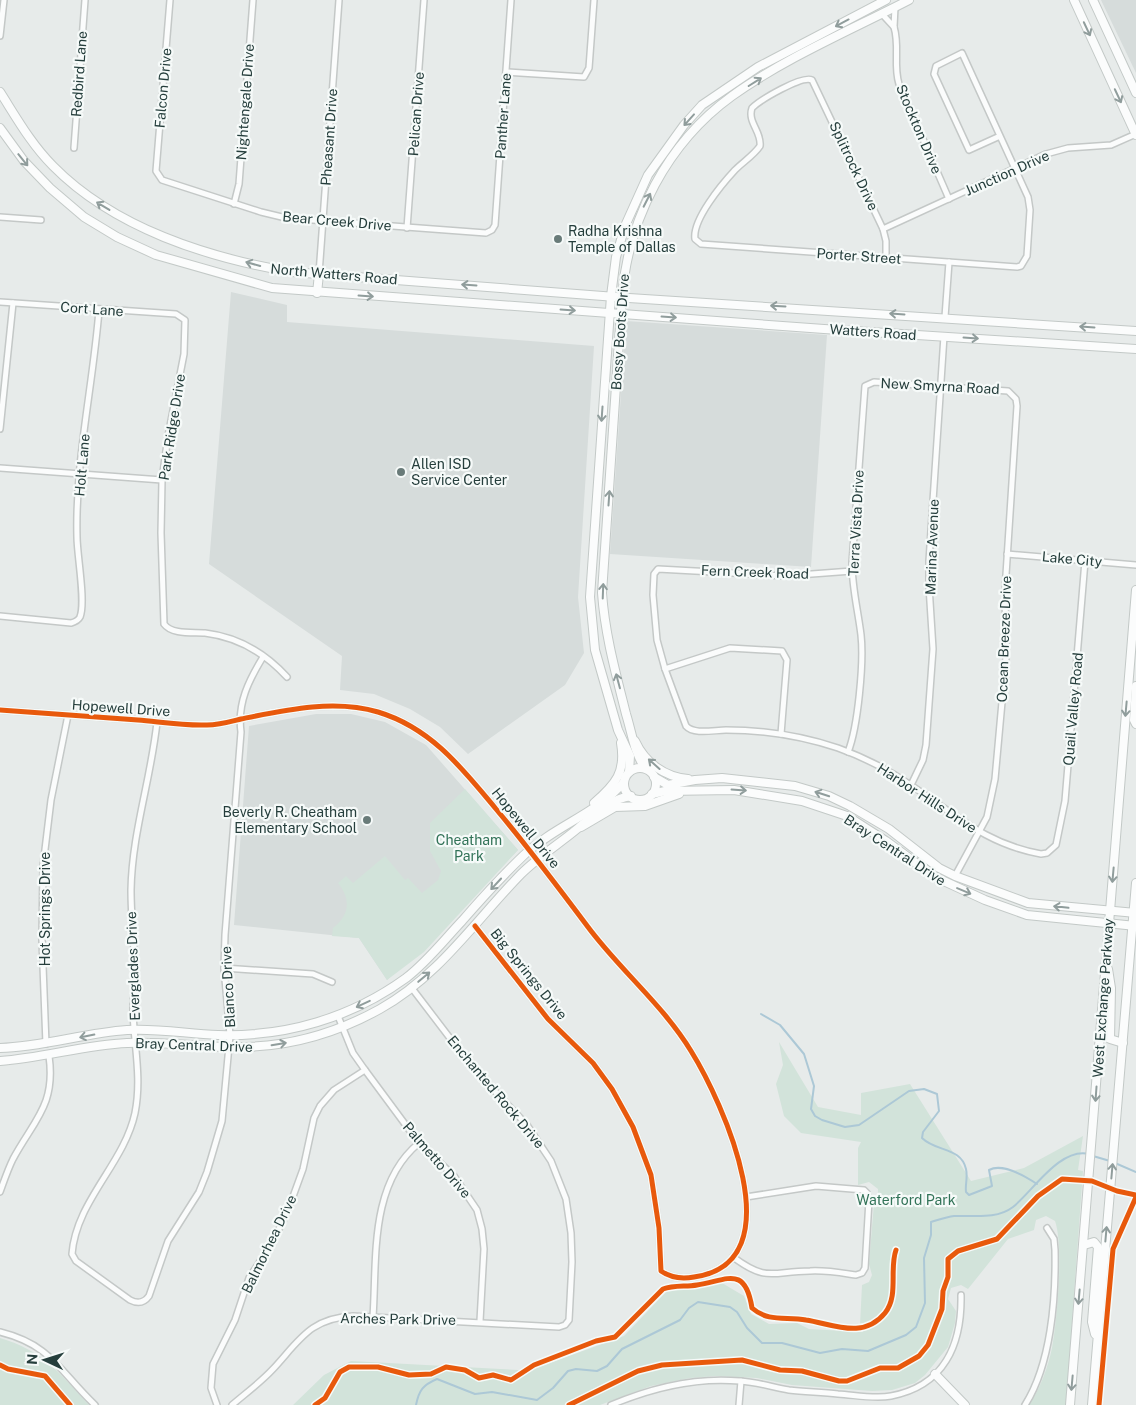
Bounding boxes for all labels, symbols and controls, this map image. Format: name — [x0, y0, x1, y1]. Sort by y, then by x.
one-way arrow — [835, 18, 850, 28]
one-way arrow — [1083, 21, 1092, 36]
street label: Redbird Lane — [68, 30, 90, 118]
street label: Nightengale Drive — [233, 43, 257, 161]
street label: Falcon Drive — [152, 47, 174, 129]
street label: Pelican Drive — [405, 71, 427, 157]
street label: Panther Lane — [492, 72, 514, 160]
one-way arrow — [748, 76, 762, 87]
street label: Stockton Drive — [893, 82, 945, 176]
street label: Pheasant Drive — [318, 88, 340, 186]
one-way arrow — [1114, 88, 1123, 103]
one-way arrow — [683, 113, 695, 126]
street label: Splitrock Drive — [826, 119, 882, 213]
street label: Junction Drive — [962, 147, 1052, 199]
one-way arrow — [18, 153, 29, 166]
one-way arrow — [642, 192, 652, 207]
one-way arrow — [96, 200, 110, 210]
street label: Bear Creek Drive — [282, 208, 392, 234]
place label: Radha Krishna Temple of Dallas — [568, 223, 676, 255]
marker: Radha Krishna Temple of Dallas — [552, 233, 564, 245]
street label: Porter Street — [816, 245, 902, 267]
one-way arrow — [246, 259, 262, 269]
street label: North Watters Road — [270, 260, 398, 288]
street label: Bossy Boots Drive — [608, 273, 632, 391]
one-way arrow — [461, 281, 477, 290]
one-way arrow — [358, 292, 374, 301]
street label: Cort Lane — [60, 299, 124, 319]
one-way arrow — [770, 302, 786, 311]
one-way arrow — [560, 305, 576, 315]
one-way arrow — [889, 309, 905, 319]
one-way arrow — [661, 313, 677, 322]
street label: Watters Road — [829, 321, 917, 343]
one-way arrow — [1080, 323, 1096, 332]
one-way arrow — [963, 333, 979, 342]
street label: Park Ridge Drive — [156, 373, 188, 481]
street label: New Smyrna Road — [880, 375, 1000, 397]
one-way arrow — [598, 406, 607, 422]
street label: Holt Lane — [71, 433, 93, 497]
place label: Allen ISD Service Center — [411, 456, 507, 488]
marker: Allen ISD Service Center — [395, 466, 407, 478]
street label: Terra Vista Drive — [845, 469, 867, 577]
one-way arrow — [605, 490, 614, 506]
street label: Marina Avenue — [922, 498, 942, 595]
street label: Lake City — [1041, 548, 1103, 570]
street label: Fern Creek Road — [701, 562, 809, 582]
street label: Ocean Breeze Drive — [994, 575, 1014, 703]
one-way arrow — [598, 583, 608, 600]
street label: Quail Valley Road — [1060, 652, 1086, 766]
one-way arrow — [613, 674, 622, 690]
street label: Hopewell Drive — [71, 697, 171, 719]
one-way arrow — [1121, 700, 1131, 716]
one-way arrow — [647, 759, 660, 770]
street label: Harbor Hills Drive — [874, 760, 980, 836]
street label: Hopewell Drive — [489, 785, 563, 871]
one-way arrow — [731, 786, 747, 795]
one-way arrow — [815, 789, 831, 799]
place label: Beverly R. Cheatham Elementary School — [222, 804, 357, 836]
street label: Bray Central Drive — [841, 811, 949, 889]
marker: Beverly R. Cheatham Elementary School — [361, 814, 373, 826]
park label: Cheatham Park — [436, 832, 502, 864]
street label: Hot Springs Drive — [37, 852, 53, 966]
one-way arrow — [1108, 867, 1117, 883]
one-way arrow — [490, 878, 502, 890]
one-way arrow — [956, 887, 971, 896]
one-way arrow — [1053, 902, 1069, 912]
street label: Everglades Drive — [123, 911, 143, 1021]
street label: West Exchange Parkway — [1089, 917, 1117, 1078]
street label: Big Springs Drive — [487, 925, 571, 1023]
street label: Blanco Drive — [218, 946, 238, 1028]
one-way arrow — [418, 971, 431, 983]
one-way arrow — [356, 999, 371, 1009]
one-way arrow — [79, 1032, 95, 1042]
street label: Enchanted Rock Drive — [444, 1032, 548, 1152]
street label: Bray Central Drive — [135, 1035, 253, 1055]
one-way arrow — [270, 1038, 286, 1048]
one-way arrow — [1091, 1086, 1100, 1102]
street label: Palmetto Drive — [400, 1119, 474, 1201]
one-way arrow — [1107, 1163, 1117, 1179]
street label: Balmorhea Drive — [238, 1192, 300, 1296]
park label: Waterford Park — [856, 1192, 956, 1208]
one-way arrow — [1101, 1227, 1111, 1243]
one-way arrow — [1075, 1288, 1084, 1304]
street label: Arches Park Drive — [340, 1310, 456, 1328]
north arrow — [20, 1335, 70, 1385]
text: N — [24, 1353, 40, 1365]
one-way arrow — [1067, 1374, 1077, 1390]

